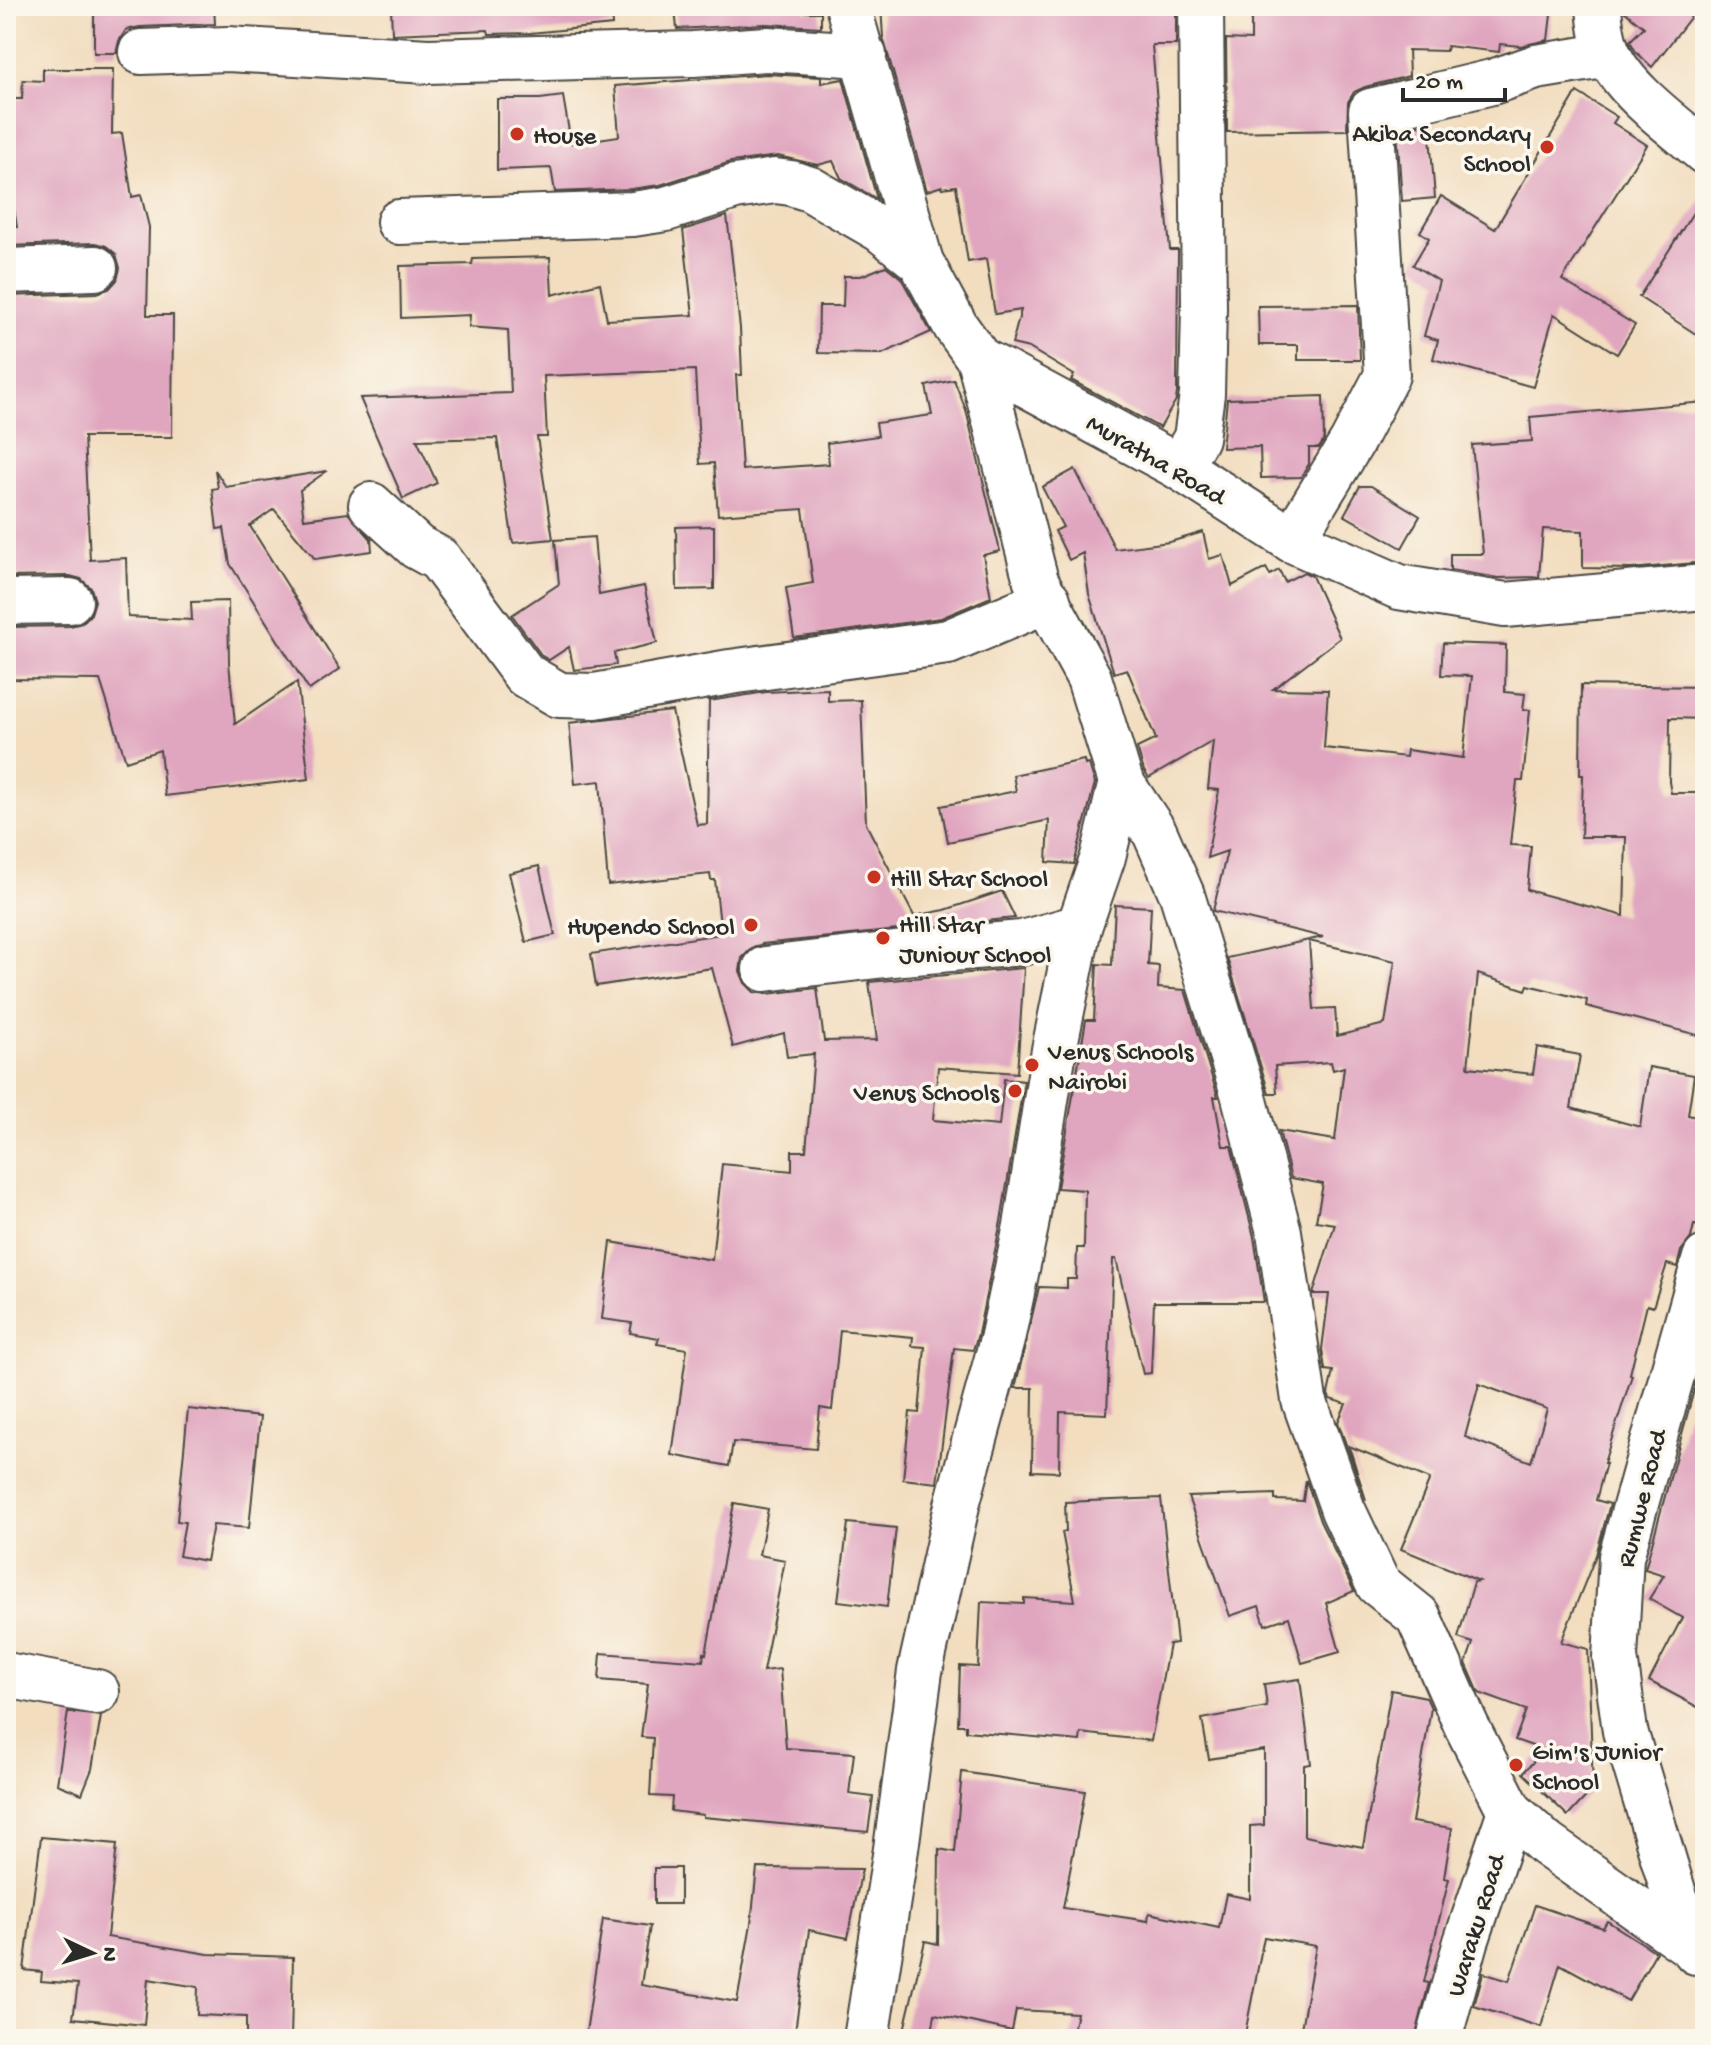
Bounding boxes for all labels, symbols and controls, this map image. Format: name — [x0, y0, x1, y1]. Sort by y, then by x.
scale bar — [1403, 52, 1505, 102]
text: 20 m — [1415, 69, 1463, 98]
place label: Akiba Secondary School — [1352, 121, 1531, 182]
place label: House — [533, 123, 597, 154]
marker: House — [508, 125, 526, 143]
marker: Akiba Secondary School — [1538, 138, 1556, 156]
street label: Muratha Road — [1080, 410, 1232, 515]
place label: Hill Star School — [890, 866, 1048, 897]
marker: Hill Star School — [865, 868, 883, 886]
place label: Hill Star Juniour School — [899, 912, 1052, 973]
place label: Hupendo School — [567, 914, 735, 945]
marker: Hupendo School — [742, 916, 760, 934]
marker: Hill Star Juniour School — [874, 929, 892, 947]
place label: Venus Schools Nairobi — [1047, 1039, 1195, 1100]
marker: Venus Schools Nairobi — [1023, 1056, 1041, 1074]
place label: Venus Schools — [853, 1080, 1000, 1111]
marker: Venus Schools — [1006, 1082, 1024, 1100]
street label: Rumwe Road — [1612, 1425, 1677, 1571]
place label: Gim's Junior School — [1532, 1739, 1664, 1800]
marker: Gim's Junior School — [1507, 1756, 1525, 1774]
street label: Waraku Road — [1442, 1850, 1515, 2001]
north arrow — [52, 1913, 132, 1993]
text: N — [94, 1946, 121, 1962]

